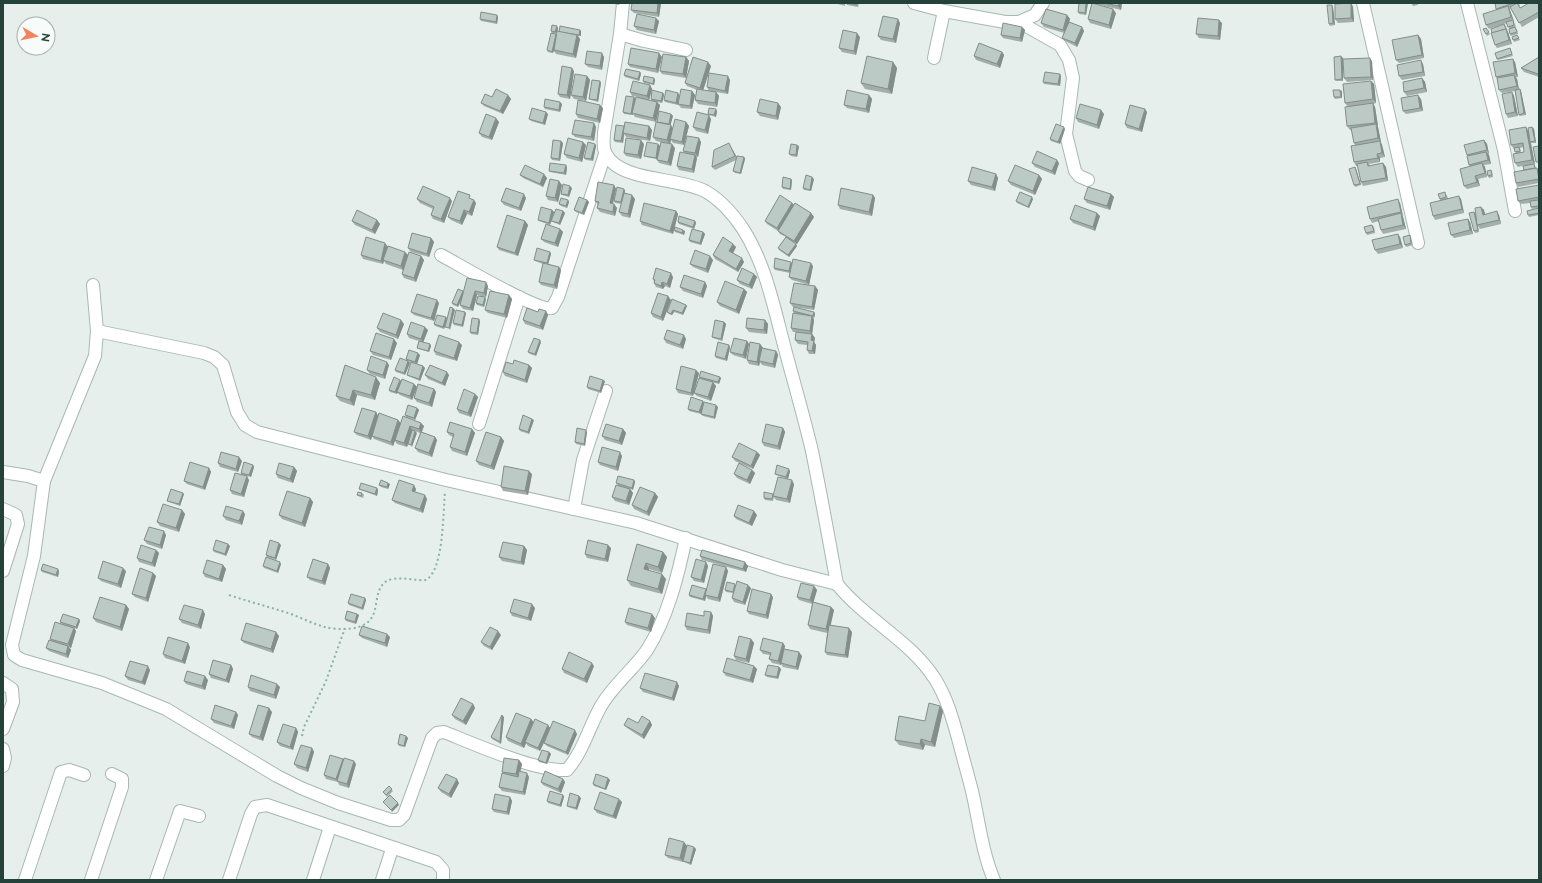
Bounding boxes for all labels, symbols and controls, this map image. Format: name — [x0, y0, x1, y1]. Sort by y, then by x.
north arrow — [16, 16, 56, 56]
text: N — [38, 32, 52, 43]

